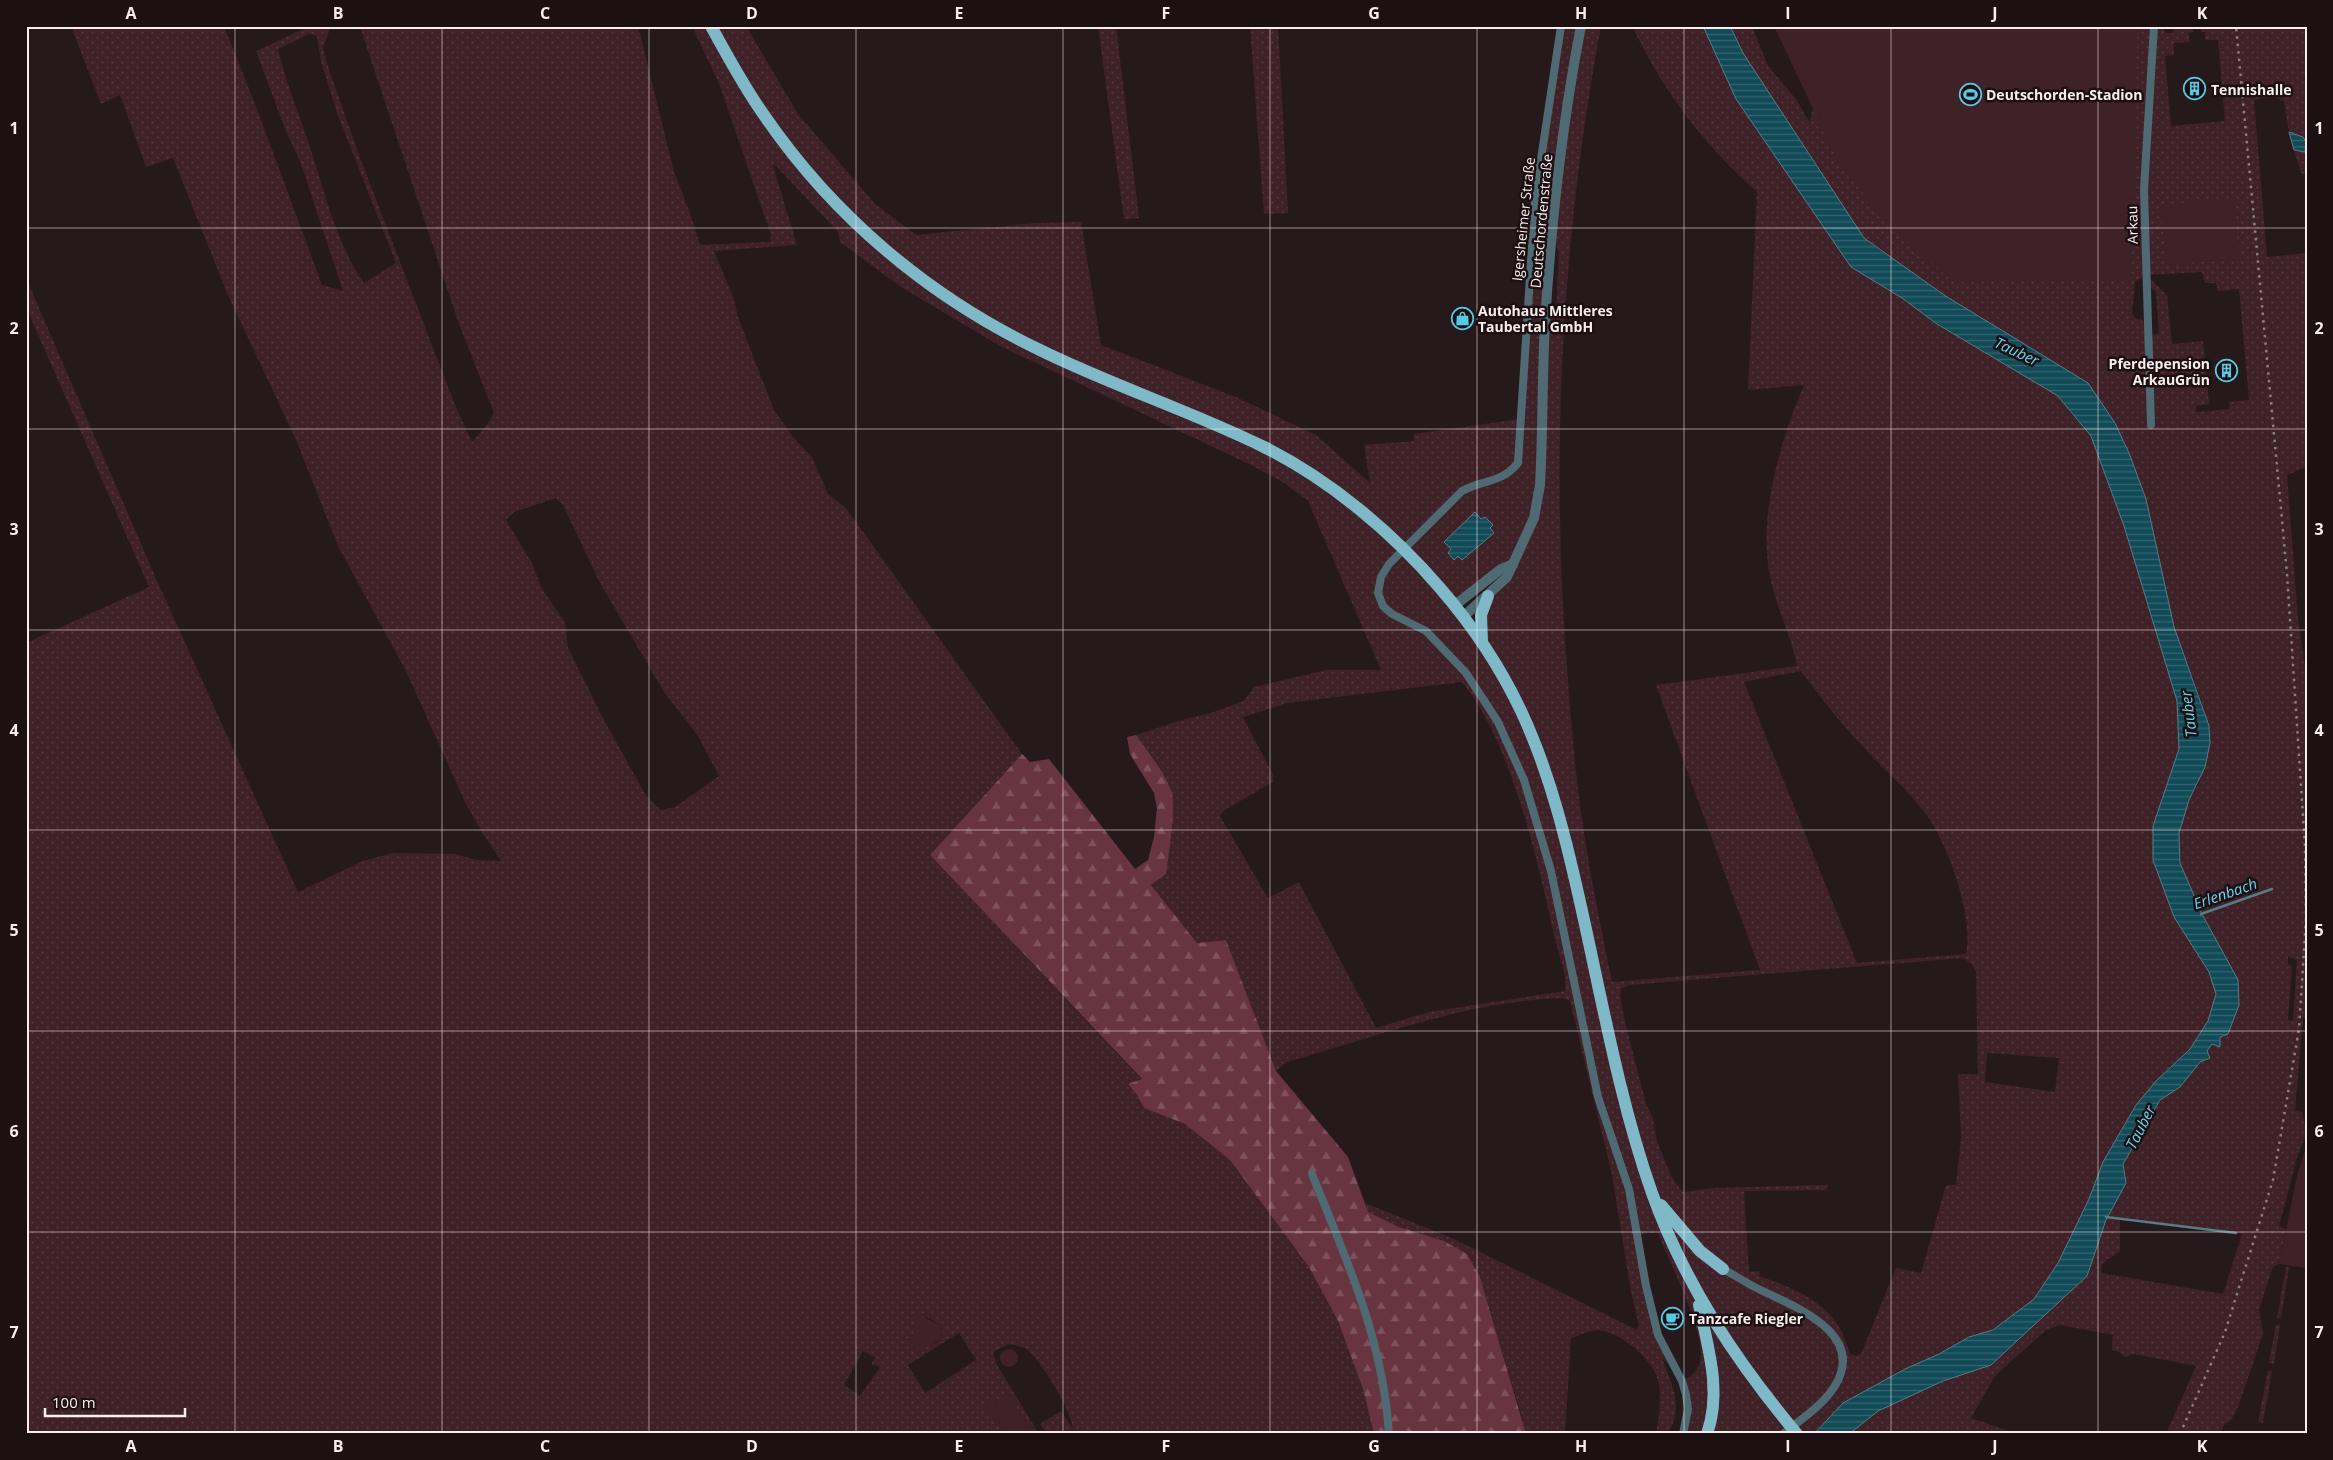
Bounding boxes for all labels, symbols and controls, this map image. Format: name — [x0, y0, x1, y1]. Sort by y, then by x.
text: A — [125, 2, 137, 24]
text: B — [333, 2, 343, 24]
text: C — [540, 2, 550, 24]
text: D — [746, 2, 758, 24]
text: E — [955, 2, 964, 24]
text: F — [1162, 2, 1170, 24]
text: G — [1368, 2, 1380, 24]
text: H — [1575, 2, 1587, 24]
text: I — [1785, 2, 1791, 24]
text: J — [1990, 2, 1998, 24]
text: K — [2197, 2, 2208, 24]
building icon: Tennishalle — [2183, 77, 2207, 101]
place label: Tennishalle — [2211, 80, 2292, 99]
sports icon: Deutschorden-Stadion — [1958, 82, 1982, 106]
place label: Deutschorden-Stadion — [1986, 85, 2142, 104]
text: 1 — [9, 117, 19, 139]
text: 1 — [2314, 117, 2324, 139]
street label: Deutschordenstraße — [1526, 153, 1556, 289]
street label: Igersheimer Straße — [1507, 156, 1539, 282]
street label: Arkau — [2122, 206, 2142, 244]
place label: Autohaus Mittleres Taubertal GmbH — [1478, 301, 1613, 336]
shop icon: Autohaus Mittleres Taubertal GmbH — [1450, 306, 1474, 330]
text: 2 — [9, 317, 19, 339]
text: 2 — [2314, 317, 2324, 339]
water label: Tauber — [1992, 332, 2043, 370]
place label: Pferdepension ArkauGrün — [2109, 354, 2210, 389]
building icon: Pferdepension ArkauGrün — [2214, 359, 2238, 383]
text: 3 — [9, 518, 19, 540]
text: 3 — [2314, 518, 2324, 540]
water label: Tauber — [2175, 689, 2201, 738]
text: 4 — [9, 719, 19, 741]
text: 4 — [2314, 719, 2324, 741]
water label: Erlenbach — [2190, 873, 2260, 913]
text: 5 — [9, 919, 19, 941]
text: 5 — [2314, 919, 2324, 941]
water label: Tauber — [2120, 1101, 2160, 1152]
text: 6 — [9, 1120, 19, 1142]
text: 6 — [2314, 1120, 2324, 1142]
cafe icon: Tanzcafe Riegler — [1661, 1306, 1685, 1330]
place label: Tanzcafe Riegler — [1689, 1309, 1804, 1328]
text: 7 — [9, 1321, 19, 1343]
text: 7 — [2314, 1321, 2324, 1343]
scale bar — [45, 1385, 185, 1417]
text: 100 m — [52, 1392, 96, 1412]
text: A — [125, 1435, 137, 1457]
text: B — [333, 1435, 343, 1457]
text: C — [540, 1435, 550, 1457]
text: D — [746, 1435, 758, 1457]
text: E — [955, 1435, 964, 1457]
text: F — [1162, 1435, 1170, 1457]
text: G — [1368, 1435, 1380, 1457]
text: H — [1575, 1435, 1587, 1457]
text: I — [1785, 1435, 1791, 1457]
text: J — [1990, 1435, 1998, 1457]
text: K — [2197, 1435, 2208, 1457]

